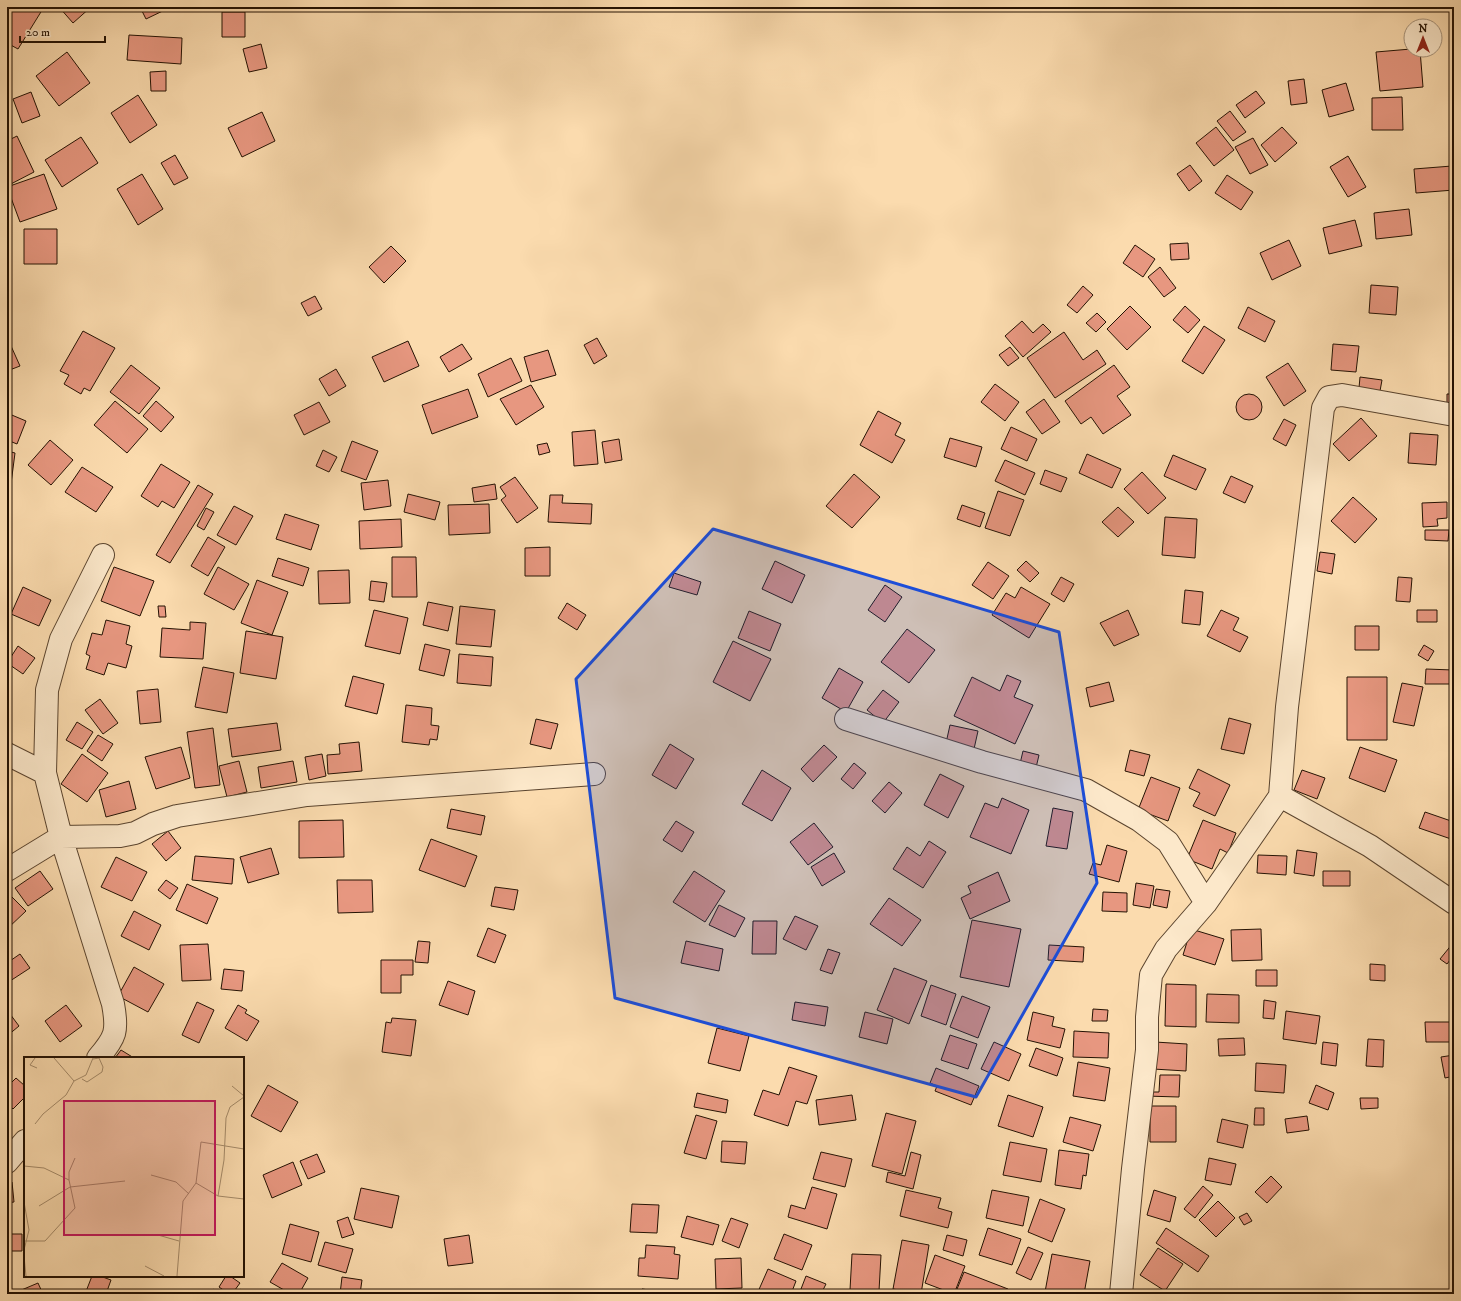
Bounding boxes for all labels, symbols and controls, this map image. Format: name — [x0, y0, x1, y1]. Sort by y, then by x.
scale bar — [20, 18, 105, 44]
north arrow — [1403, 18, 1443, 58]
text: N — [1418, 22, 1428, 36]
text: 20 m — [26, 25, 50, 40]
inset map — [24, 1057, 244, 1277]

